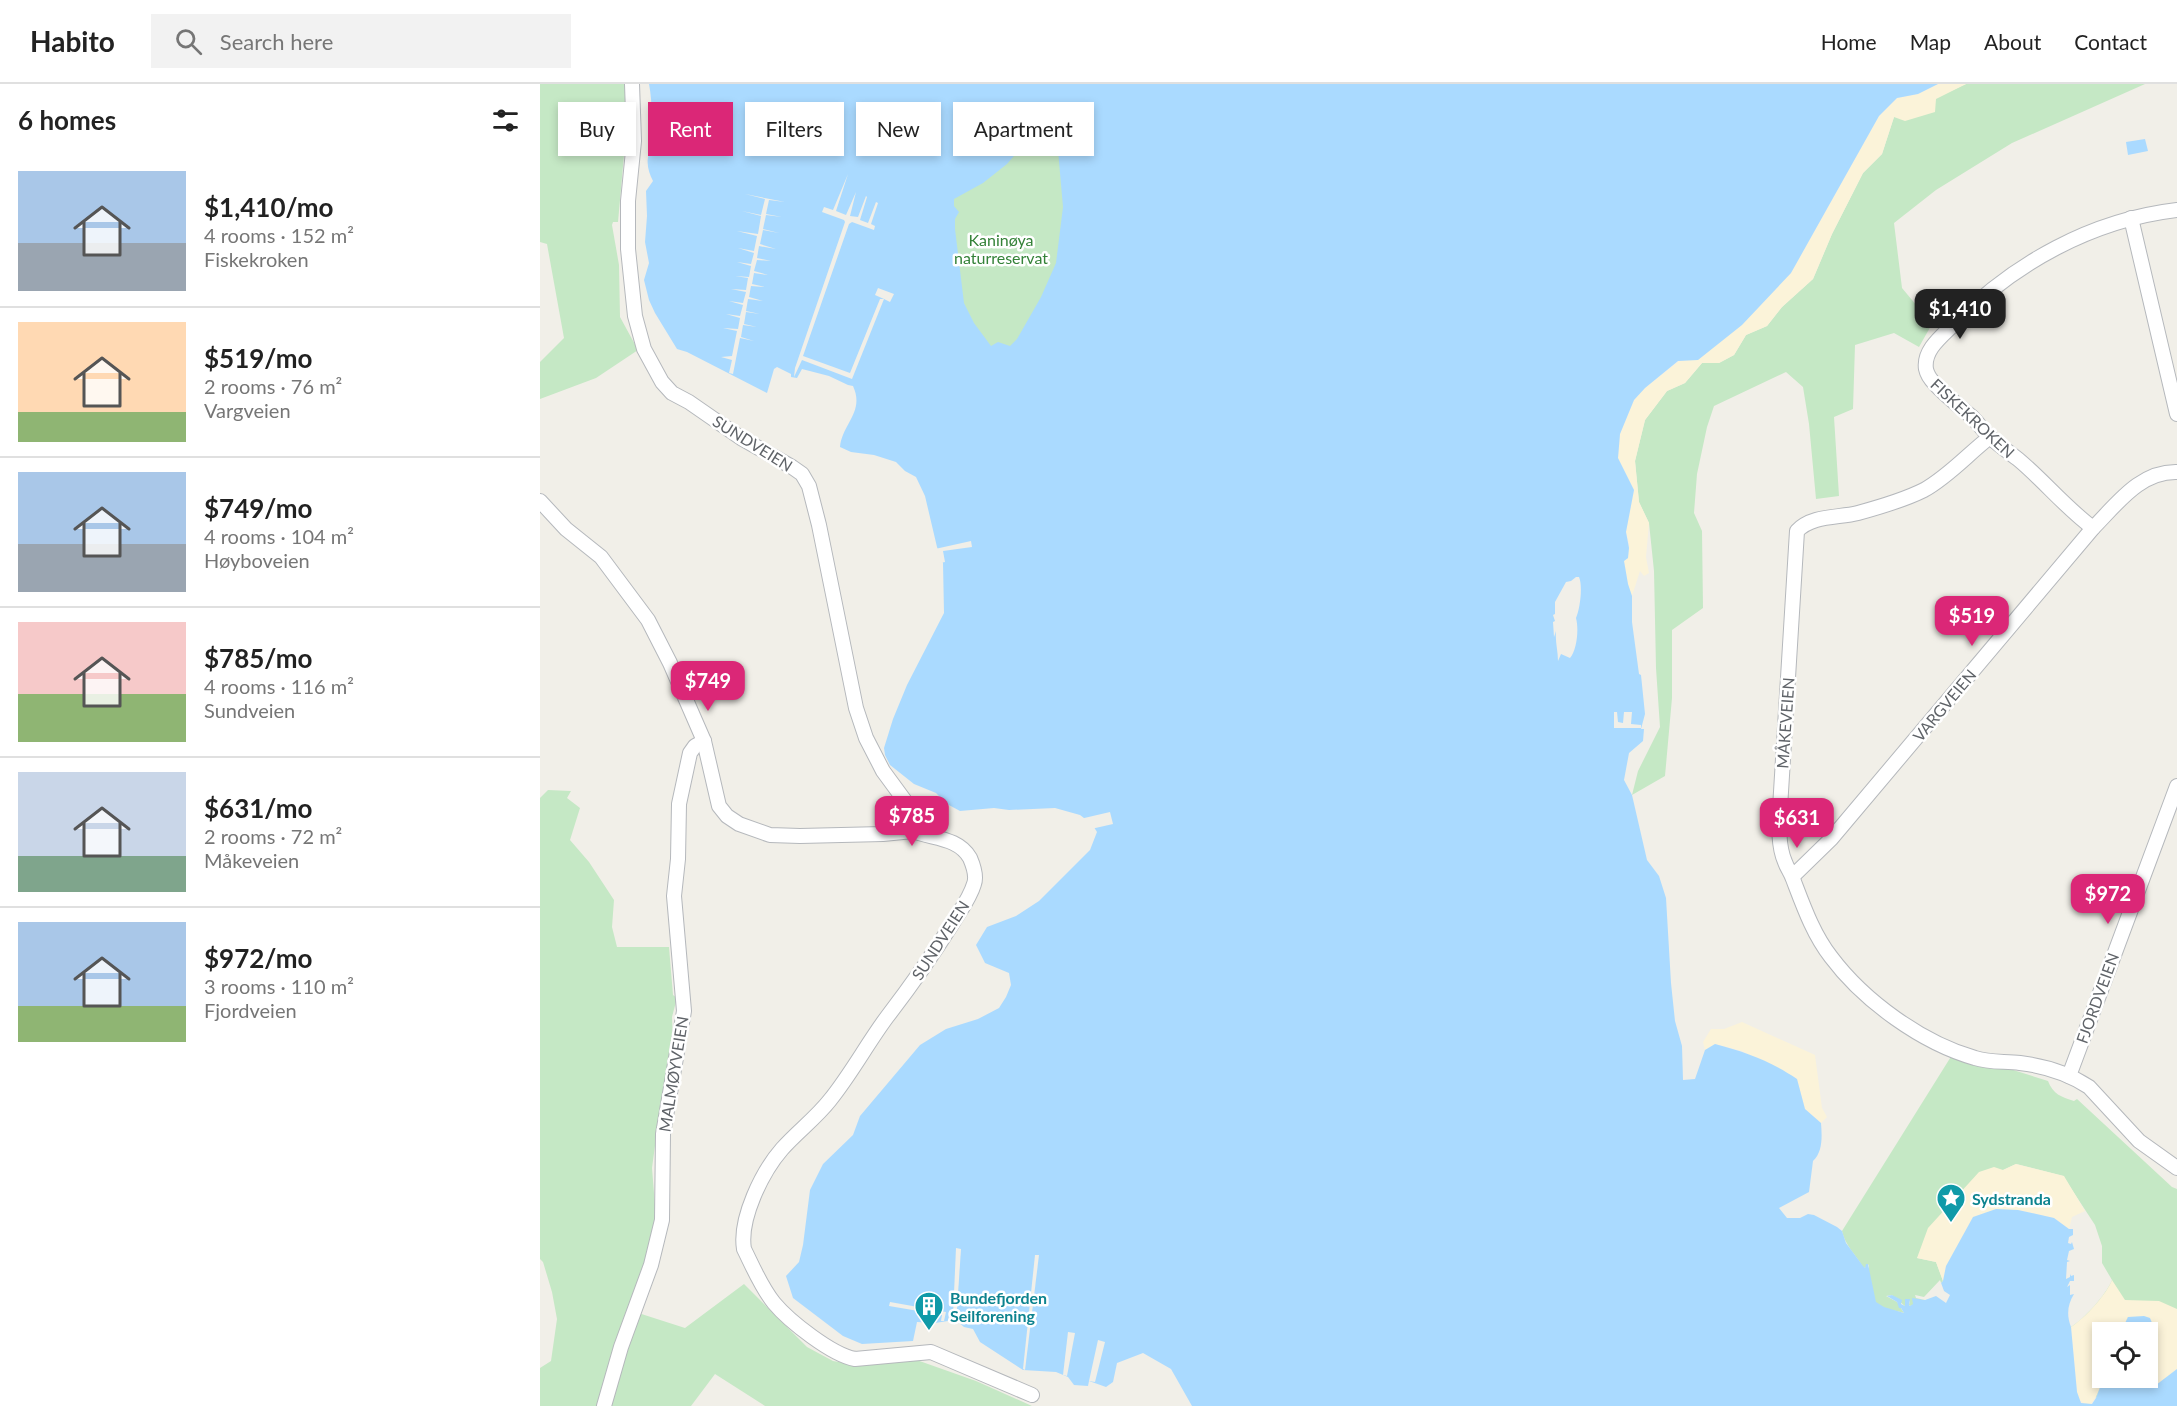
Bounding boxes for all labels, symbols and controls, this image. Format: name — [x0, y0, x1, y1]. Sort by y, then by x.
search box — [151, 14, 571, 68]
text: Habito — [30, 24, 115, 58]
icon: search — [172, 25, 205, 58]
text: Search here — [220, 28, 333, 55]
text: Home — [1821, 29, 1877, 54]
text: Map — [1910, 29, 1951, 54]
text: About — [1984, 29, 2041, 54]
text: Contact — [2074, 29, 2147, 54]
chip: Buy — [558, 102, 636, 156]
chip: Rent — [648, 102, 733, 156]
chip: Filters — [745, 102, 844, 156]
chip: New — [856, 102, 941, 156]
chip: Apartment — [953, 102, 1094, 156]
text: 6 homes — [18, 104, 116, 136]
icon: filters — [489, 104, 522, 137]
text: $1,410/mo — [204, 191, 334, 223]
icon: home — [66, 195, 138, 267]
text: 4 rooms · 152 m² — [204, 223, 354, 247]
park label: Kaninøya naturreservat — [954, 230, 1048, 267]
text: Fiskekroken — [204, 247, 309, 271]
pin: $1,410 — [1911, 289, 2009, 340]
text: $1,410 — [1929, 296, 1991, 320]
text: $519/mo — [204, 342, 312, 374]
icon: home — [66, 346, 138, 418]
text: 2 rooms · 76 m² — [204, 374, 342, 398]
street label: FISKEKROKEN — [1927, 374, 2019, 462]
text: Vargveien — [204, 398, 291, 422]
street label: SUNDVEIEN — [710, 411, 796, 475]
text: $749/mo — [204, 492, 312, 524]
icon: home — [66, 496, 138, 568]
text: 4 rooms · 104 m² — [204, 524, 354, 548]
text: Høyboveien — [204, 548, 310, 572]
pin: $519 — [1936, 596, 2008, 647]
text: $519 — [1949, 603, 1995, 627]
text: $785/mo — [204, 642, 312, 674]
icon: home — [66, 646, 138, 718]
pin: $749 — [672, 661, 744, 712]
street label: VARGVEIEN — [1908, 665, 1980, 745]
text: $749 — [685, 668, 731, 692]
text: 4 rooms · 116 m² — [204, 674, 354, 698]
street label: MÅKEVEIEN — [1772, 677, 1798, 769]
text: Sundveien — [204, 698, 295, 722]
text: $631/mo — [204, 792, 312, 824]
icon: home — [66, 796, 138, 868]
pin: $785 — [876, 796, 948, 847]
pin: $631 — [1761, 798, 1833, 849]
text: $785 — [889, 803, 935, 827]
text: $631 — [1774, 805, 1820, 829]
text: 2 rooms · 72 m² — [204, 824, 342, 848]
text: Måkeveien — [204, 848, 299, 872]
pin: $972 — [2072, 874, 2144, 925]
text: $972 — [2085, 881, 2131, 905]
street label: SUNDVEIEN — [907, 897, 973, 983]
text: $972/mo — [204, 942, 312, 974]
icon: home — [66, 946, 138, 1018]
street label: FJORDVEIEN — [2072, 950, 2122, 1046]
text: 3 rooms · 110 m² — [204, 974, 354, 998]
text: Fjordveien — [204, 998, 297, 1022]
street label: MALMØYVEIEN — [654, 1015, 692, 1133]
place icon: Sydstranda — [1935, 1182, 1967, 1224]
place label: Sydstranda — [1972, 1189, 2051, 1208]
place label: Bundefjorden Seilforening — [950, 1288, 1047, 1325]
building icon: Bundefjorden Seilforening — [913, 1290, 945, 1332]
map controls — [2092, 1322, 2158, 1388]
button: locate — [2092, 1322, 2158, 1388]

